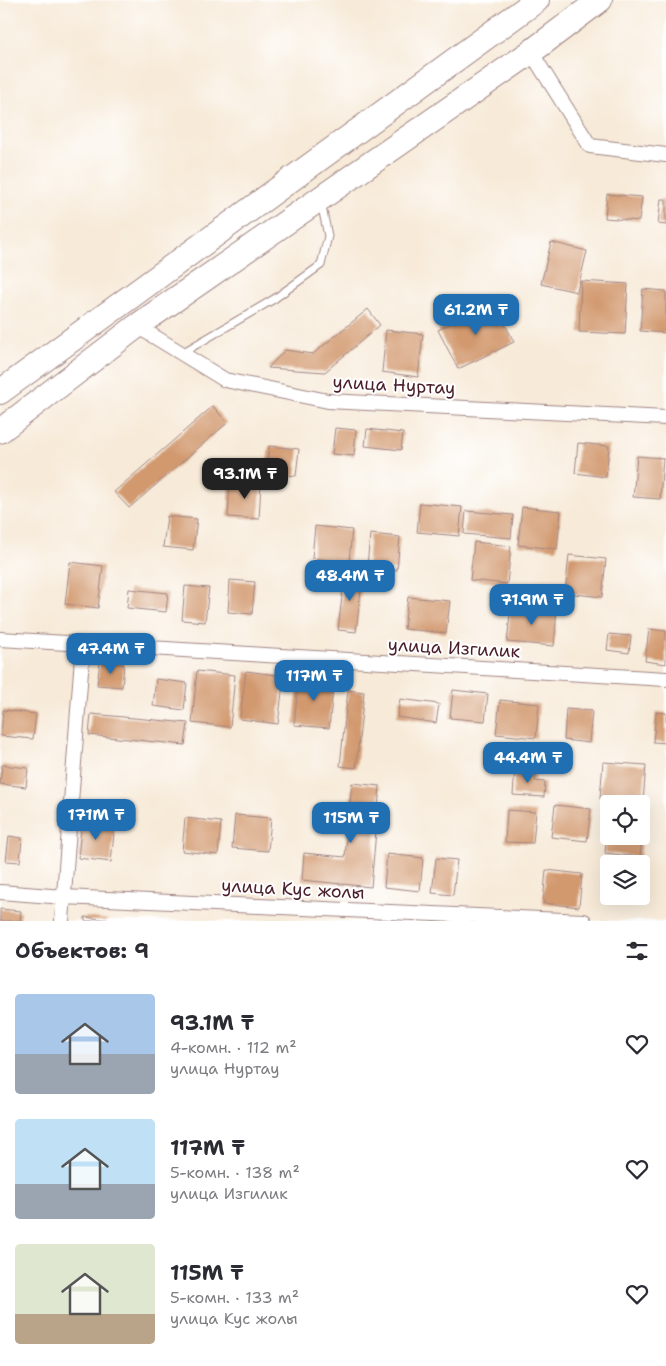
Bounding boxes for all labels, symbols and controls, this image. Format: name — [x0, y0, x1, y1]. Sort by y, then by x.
pin: 61.2M ₸ — [430, 294, 522, 336]
text: 61.2M ₸ — [444, 299, 508, 320]
street label: улица Нуртау — [332, 370, 456, 400]
pin: 93.1M ₸ — [199, 458, 291, 500]
text: 93.1M ₸ — [213, 463, 277, 484]
pin: 48.4M ₸ — [304, 560, 396, 602]
text: 48.4M ₸ — [316, 565, 384, 586]
pin: 71.9M ₸ — [486, 584, 578, 626]
text: 71.9M ₸ — [501, 589, 563, 610]
pin: 47.4M ₸ — [65, 632, 157, 675]
street label: улица Изгилик — [387, 633, 521, 663]
text: 47.4M ₸ — [77, 638, 145, 659]
pin: 117M ₸ — [273, 660, 355, 702]
text: 117M ₸ — [286, 665, 342, 686]
pin: 44.4M ₸ — [482, 742, 574, 784]
text: 44.4M ₸ — [494, 747, 562, 768]
map controls — [600, 795, 650, 905]
button: locate — [600, 795, 650, 845]
pin: 171M ₸ — [55, 798, 137, 841]
pin: 115M ₸ — [310, 802, 392, 844]
text: 171M ₸ — [68, 804, 124, 825]
text: 115M ₸ — [323, 807, 379, 828]
button: layers — [600, 855, 650, 905]
street label: улица Кус жолы — [221, 873, 365, 905]
text: Объектов: 9 — [15, 937, 149, 965]
icon: filters — [623, 937, 651, 965]
text: 93.1M ₸ — [170, 1009, 254, 1037]
icon: home — [55, 1014, 115, 1074]
icon: heart — [623, 1030, 651, 1058]
text: 4-комн. · 112 m² — [170, 1037, 297, 1058]
text: улица Нуртау — [170, 1058, 279, 1079]
text: 117M ₸ — [170, 1134, 245, 1162]
icon: home — [55, 1139, 115, 1199]
icon: heart — [623, 1155, 651, 1183]
text: 5-комн. · 138 m² — [170, 1162, 300, 1183]
text: улица Изгилик — [170, 1183, 288, 1204]
text: 115M ₸ — [170, 1259, 243, 1287]
icon: home — [55, 1264, 115, 1324]
icon: heart — [623, 1280, 651, 1308]
text: 5-комн. · 133 m² — [170, 1287, 299, 1308]
text: улица Кус жолы — [170, 1308, 298, 1329]

